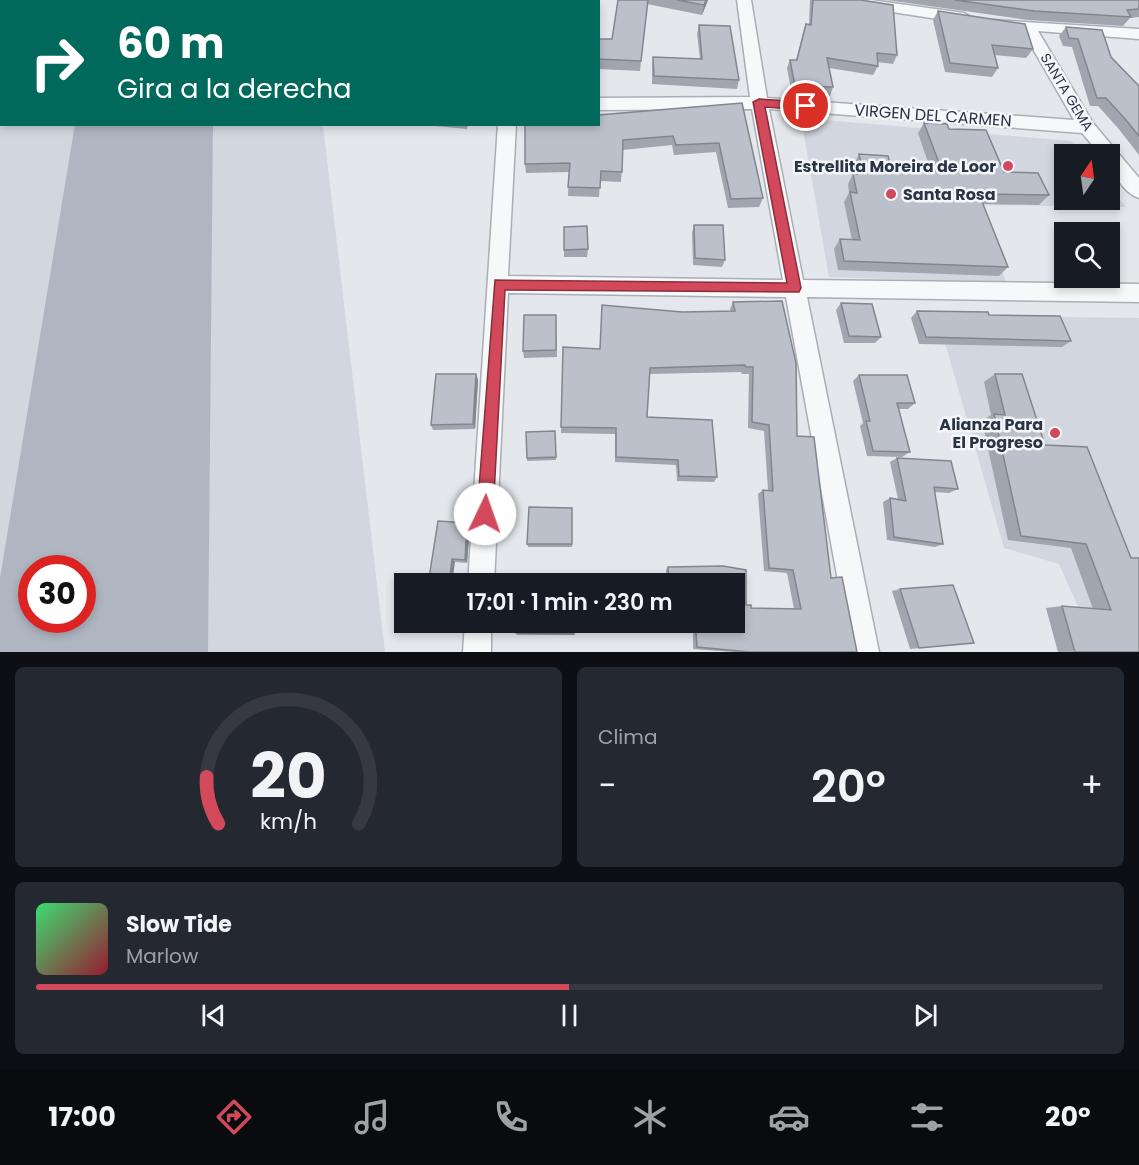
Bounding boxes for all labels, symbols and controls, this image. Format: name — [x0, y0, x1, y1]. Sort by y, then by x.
text: 60 m — [117, 14, 225, 73]
icon: right — [18, 24, 96, 102]
street label: SANTA GEMA — [1036, 49, 1098, 135]
text: Gira a la derecha — [117, 70, 351, 107]
pin — [780, 80, 831, 131]
icon: arrive — [789, 89, 822, 122]
street label: VIRGEN DEL CARMEN — [854, 99, 1012, 132]
north arrow — [1054, 144, 1120, 210]
map controls — [1054, 144, 1120, 288]
place label: Estrellita Moreira de Loor — [794, 155, 996, 178]
marker: Estrellita Moreira de Loor — [1001, 159, 1015, 173]
place label: Santa Rosa — [903, 183, 996, 206]
marker: Santa Rosa — [884, 187, 898, 201]
button: search — [1054, 222, 1120, 288]
place label: Alianza Para El Progreso — [939, 413, 1043, 454]
marker: Alianza Para El Progreso — [1048, 426, 1062, 440]
position arrow — [453, 482, 517, 546]
speed limit sign: 30 — [18, 555, 96, 633]
text: 17:01 · 1 min · 230 m — [466, 587, 673, 618]
text: Clima — [598, 723, 657, 751]
text: 20 — [250, 732, 327, 820]
text: 20° — [811, 755, 886, 818]
text: − — [598, 762, 616, 809]
text: + — [1080, 762, 1103, 809]
text: km/h — [260, 806, 317, 837]
text: Slow Tide — [126, 909, 232, 940]
text: Marlow — [126, 942, 198, 970]
icon: previous — [197, 999, 230, 1032]
icon: pause — [553, 999, 586, 1032]
icon: next — [909, 999, 942, 1032]
icon: directions — [213, 1096, 255, 1138]
icon: music — [351, 1096, 393, 1138]
icon: phone — [490, 1096, 532, 1138]
icon: climate — [629, 1096, 671, 1138]
icon: car — [768, 1096, 810, 1138]
icon: filters — [906, 1096, 948, 1138]
text: 17:00 — [48, 1098, 116, 1135]
text: 20° — [1045, 1098, 1091, 1135]

